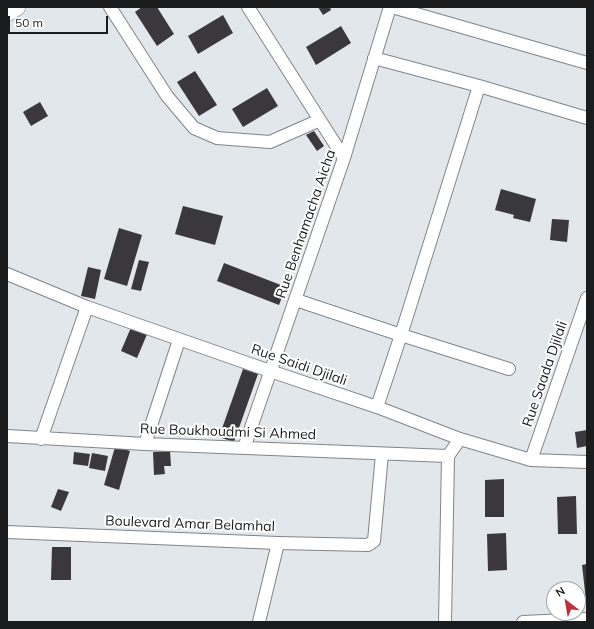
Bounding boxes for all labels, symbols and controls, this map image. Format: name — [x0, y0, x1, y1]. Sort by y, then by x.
scale bar — [10, 8, 110, 34]
text: 50 m — [15, 15, 43, 30]
street label: Rue Benhamacha Aicha — [273, 148, 339, 300]
street label: Rue Saada Djilali — [519, 319, 571, 429]
street label: Rue Saidi Djilali — [249, 341, 349, 389]
street label: Rue Boukhoudmi Si Ahmed — [140, 421, 316, 443]
street label: Boulevard Amar Belamhal — [105, 513, 275, 535]
north arrow — [546, 581, 586, 621]
text: N — [553, 583, 568, 600]

